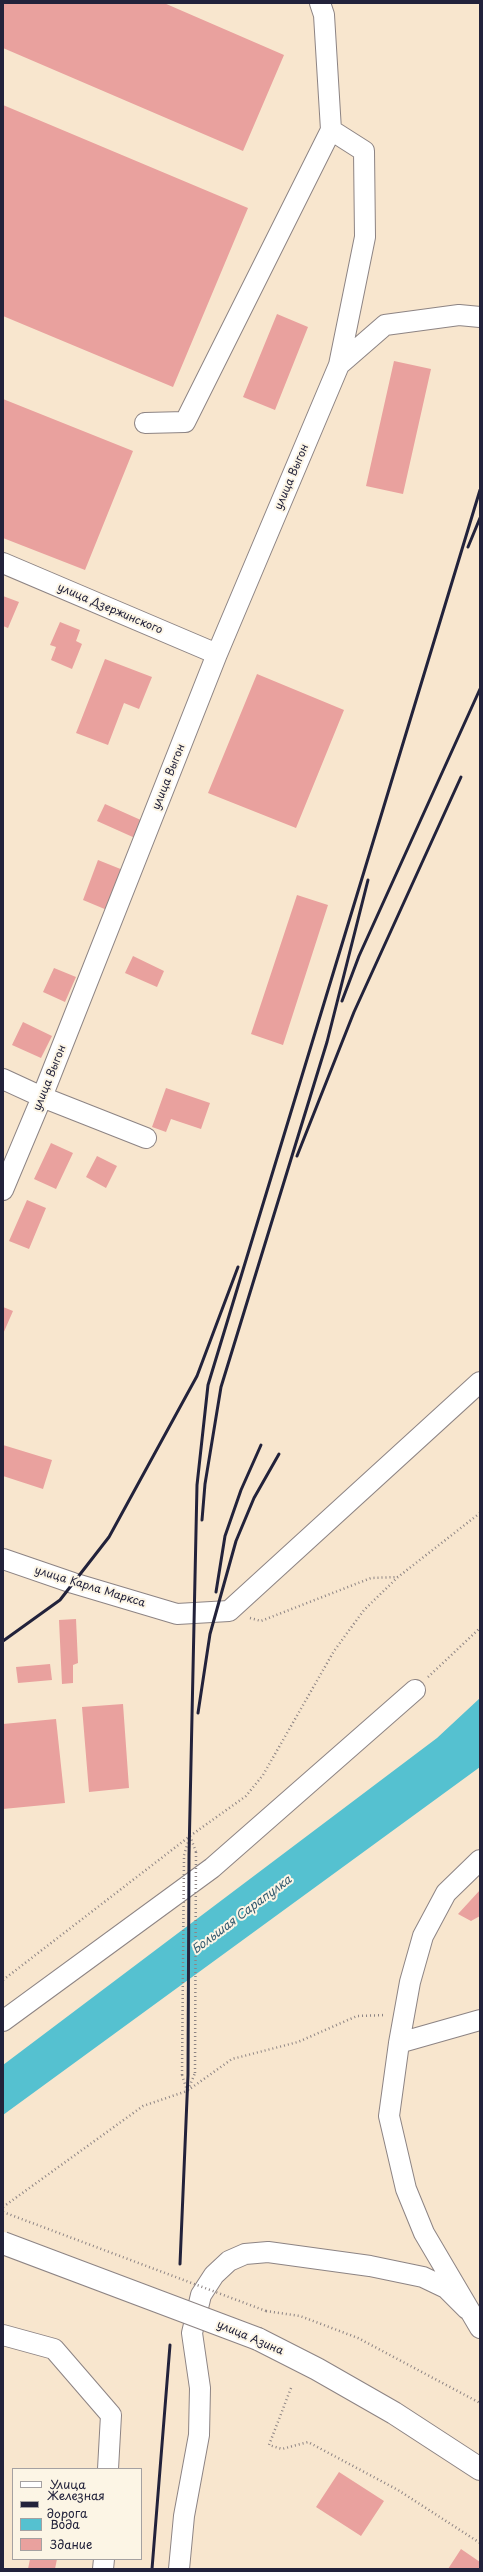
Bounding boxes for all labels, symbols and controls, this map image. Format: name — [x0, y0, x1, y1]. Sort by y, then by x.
street label: улица Выгон — [272, 442, 312, 512]
street label: улица Дзержинского — [55, 581, 165, 637]
street label: улица Выгон — [150, 742, 188, 812]
street label: улица Выгон — [31, 1043, 69, 1113]
street label: улица Карла Маркса — [33, 1564, 147, 1610]
water label: Большая Сарапулка — [189, 1873, 295, 1957]
street label: улица Азина — [215, 2318, 285, 2358]
legend — [12, 2468, 142, 2560]
text: Улица — [50, 2475, 86, 2493]
text: Железная дорога — [47, 2486, 105, 2522]
text: Вода — [50, 2515, 80, 2533]
text: Здание — [50, 2535, 92, 2553]

